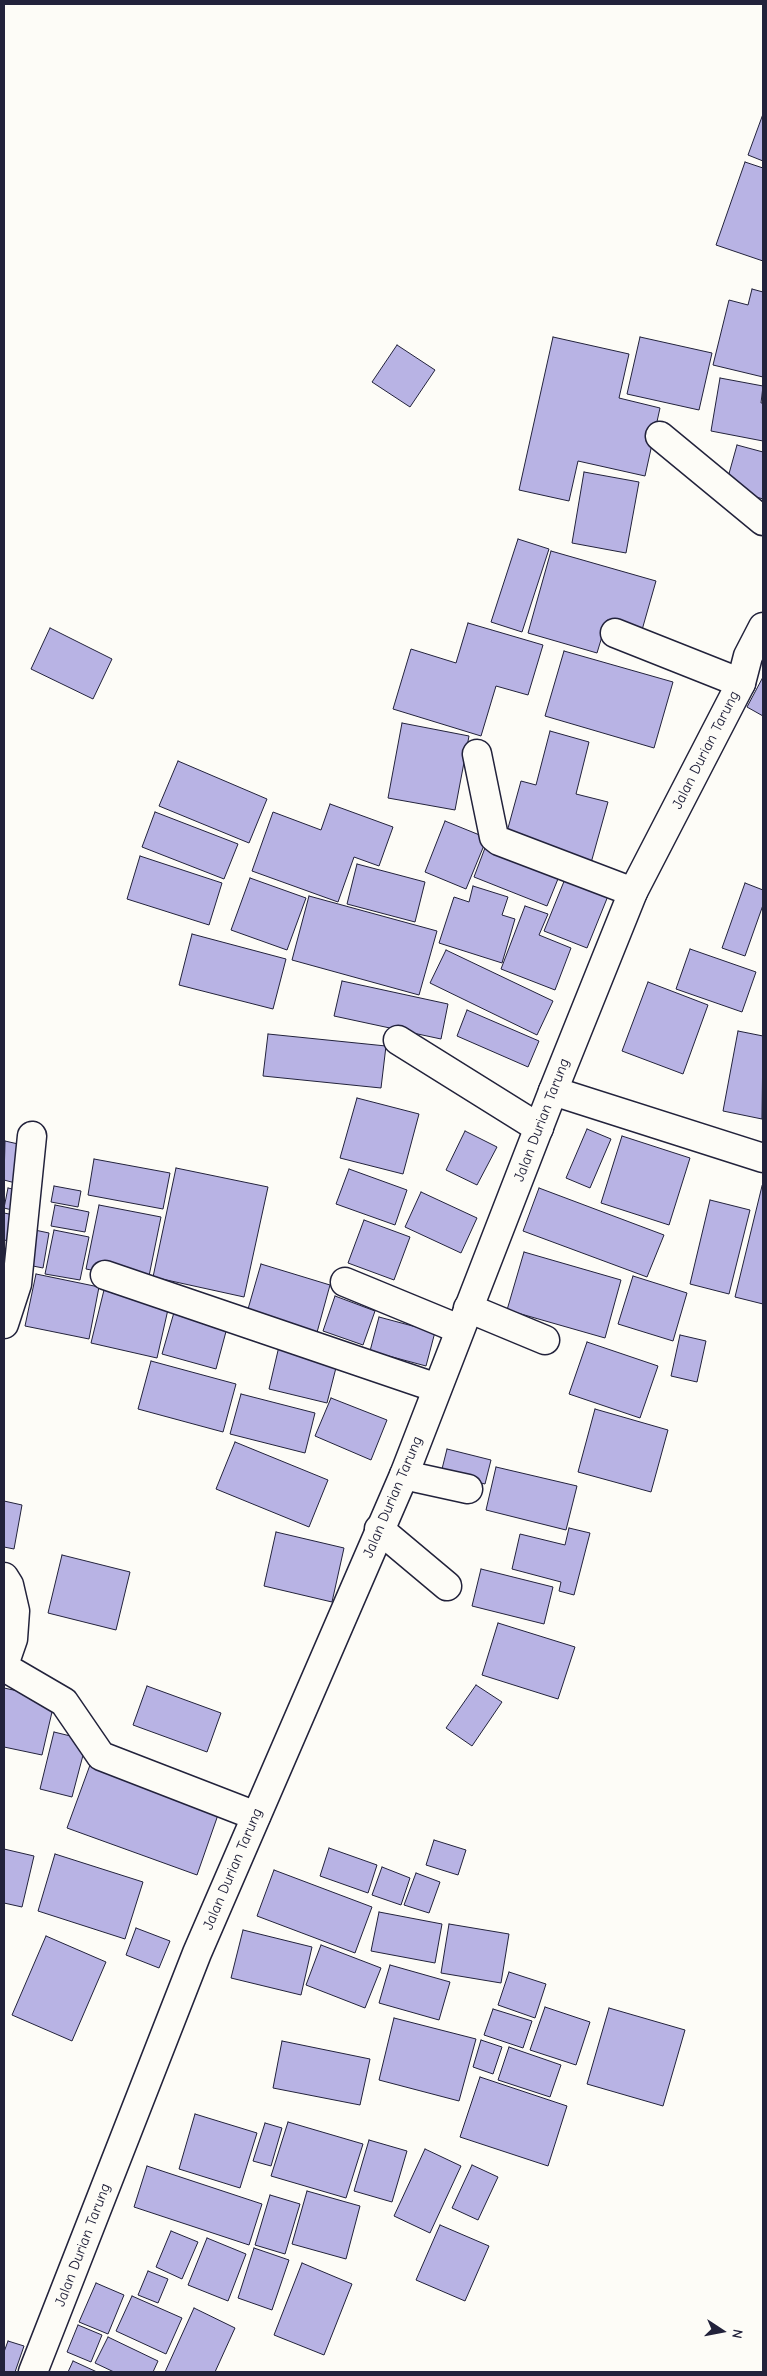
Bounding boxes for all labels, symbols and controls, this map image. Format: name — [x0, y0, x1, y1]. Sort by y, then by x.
street label: Jalan Durian Tarung — [668, 688, 744, 812]
street label: Jalan Durian Tarung — [510, 1056, 574, 1184]
street label: Jalan Durian Tarung — [359, 1433, 427, 1561]
street label: Jalan Durian Tarung — [199, 1805, 267, 1933]
street label: Jalan Durian Tarung — [51, 2181, 115, 2309]
north arrow — [697, 2306, 747, 2356]
text: N — [728, 2328, 746, 2340]

